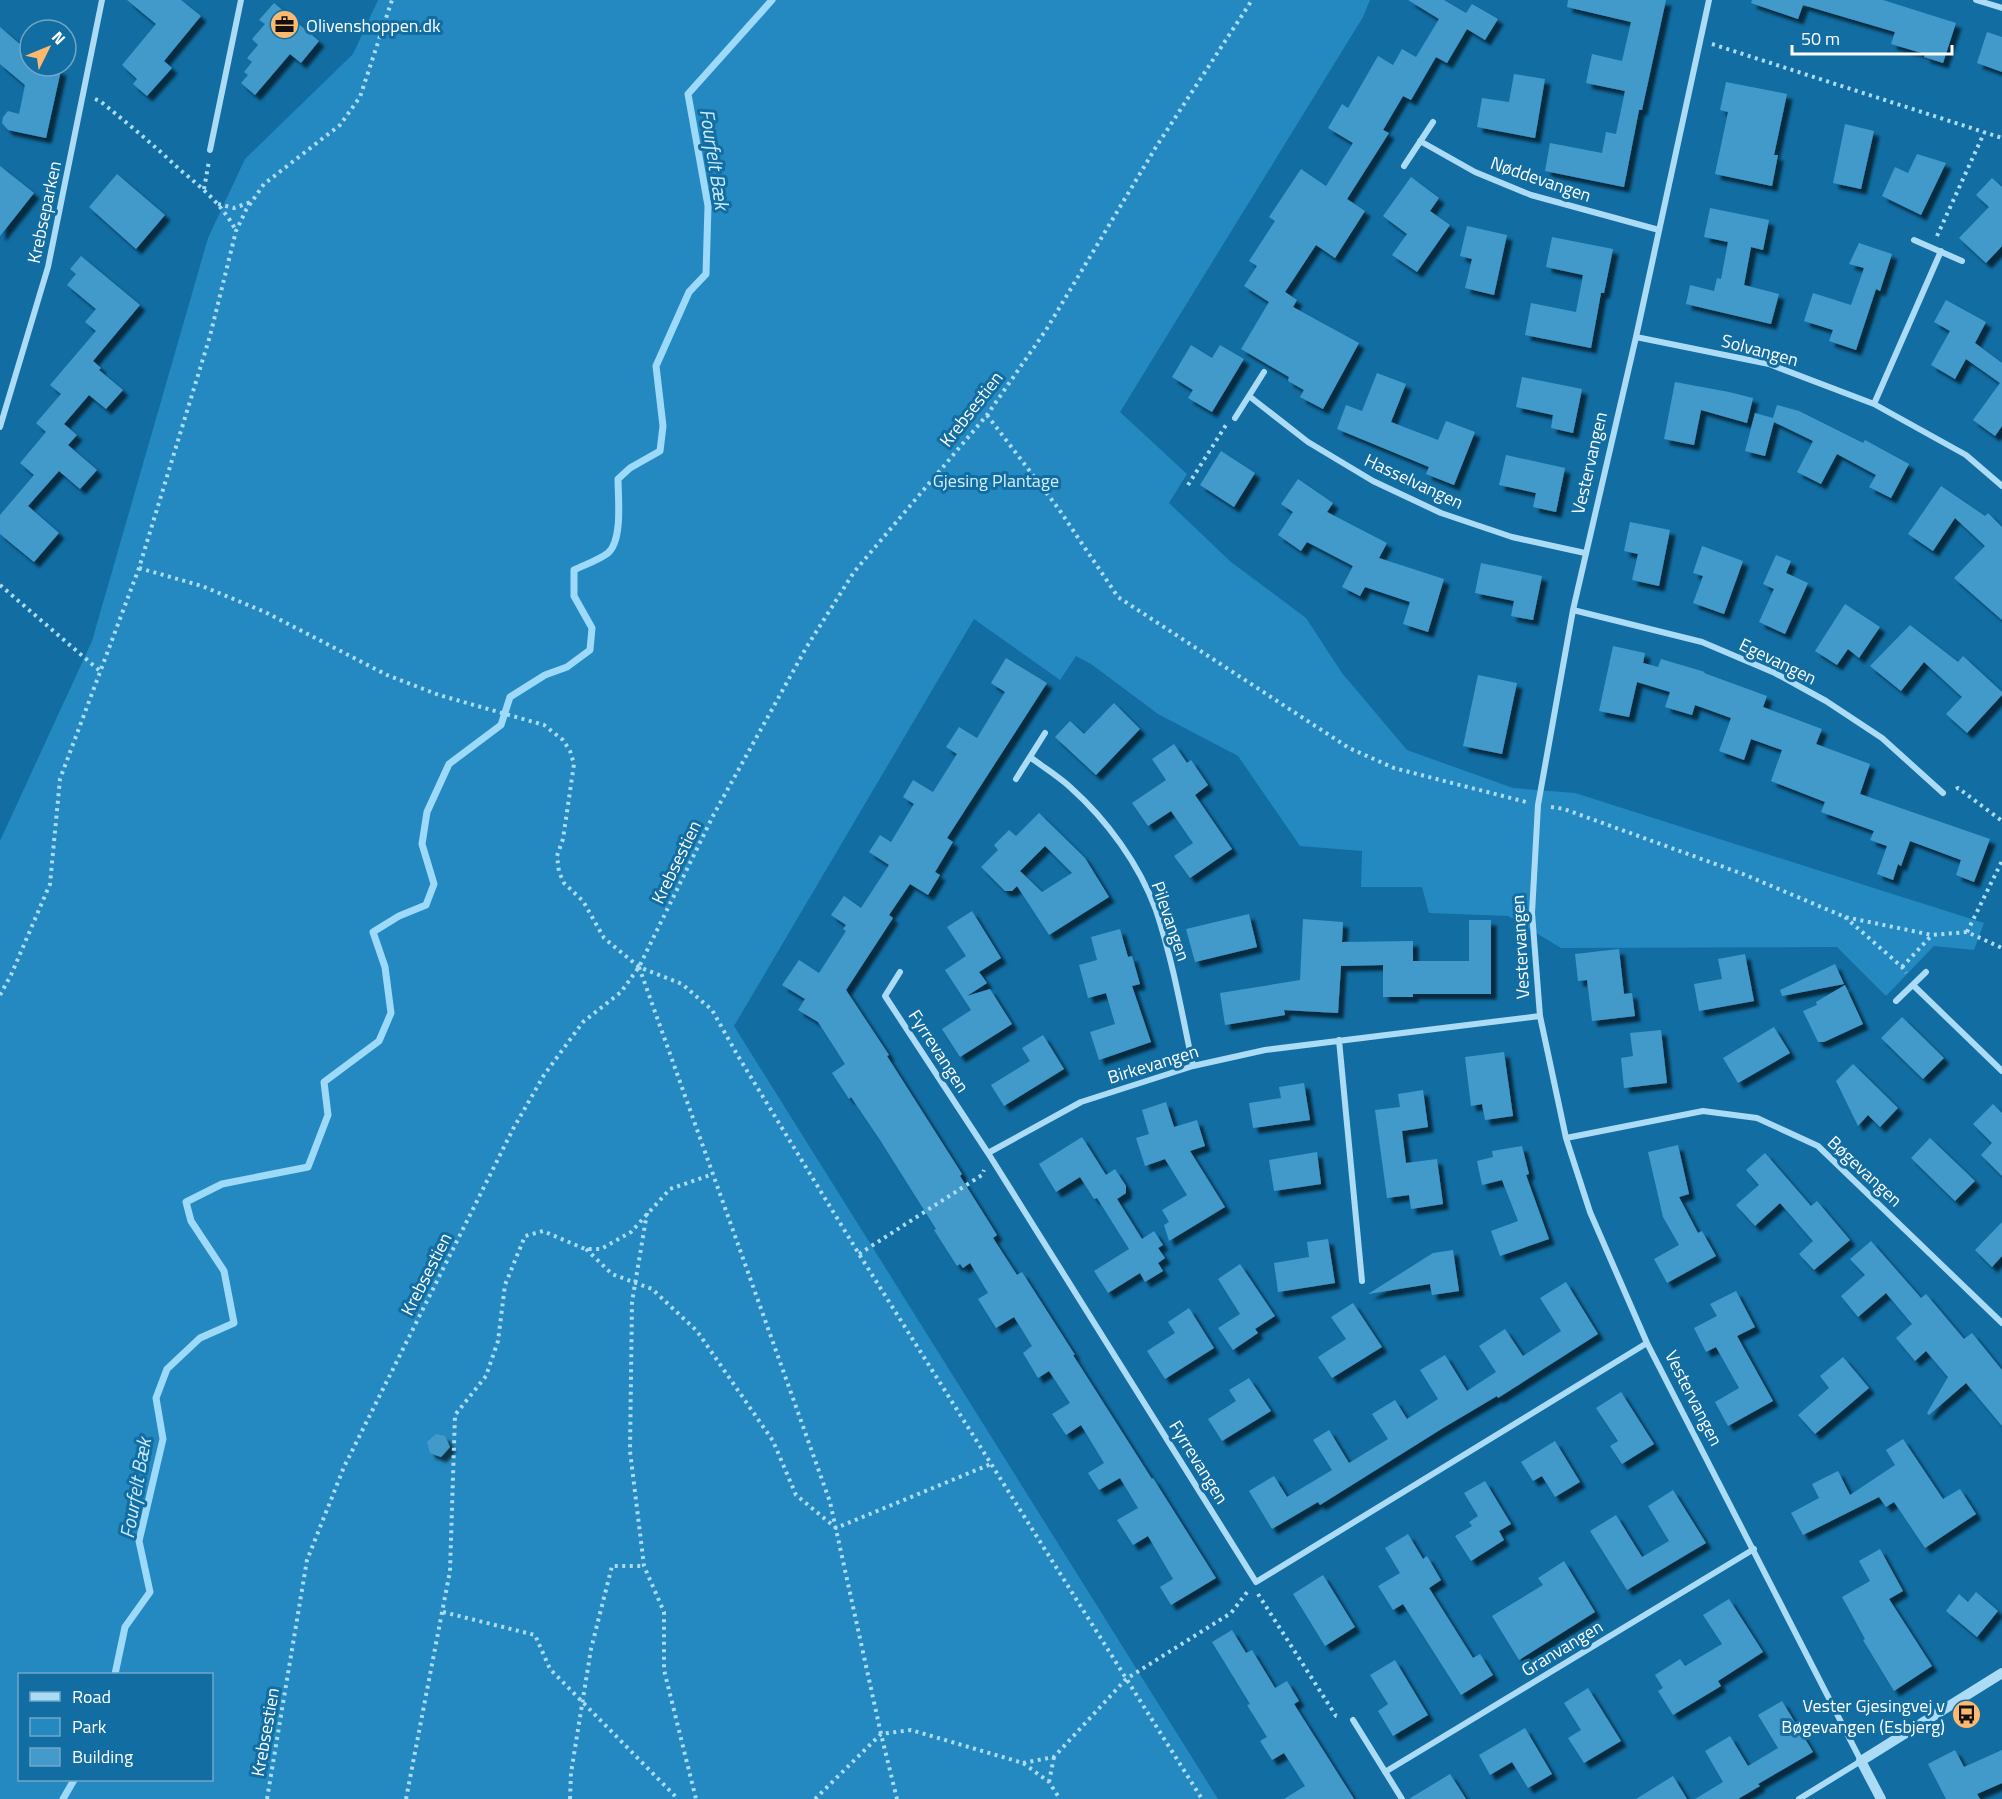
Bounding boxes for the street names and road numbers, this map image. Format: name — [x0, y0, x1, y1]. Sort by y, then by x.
street label: Nøddevangen — [1487, 149, 1595, 209]
street label: Krebseparken — [20, 158, 68, 266]
street label: Solvangen — [1719, 327, 1801, 373]
street label: Krebsestien — [933, 365, 1009, 453]
street label: Vestervangen — [1564, 409, 1614, 517]
street label: Hasselvangen — [1360, 446, 1468, 516]
street label: Egevangen — [1735, 631, 1821, 691]
street label: Krebsestien — [644, 816, 708, 908]
street label: Pilevangen — [1145, 877, 1197, 965]
street label: Vestervangen — [1504, 894, 1536, 1000]
street label: Fyrrevangen — [902, 1004, 976, 1098]
street label: Birkevangen — [1104, 1037, 1202, 1091]
street label: Bøgevangen — [1821, 1129, 1909, 1213]
street label: Krebsestien — [394, 1228, 458, 1320]
street label: Vestervangen — [1658, 1345, 1730, 1451]
street label: Fyrrevangen — [1163, 1415, 1235, 1509]
street label: Granvangen — [1516, 1613, 1608, 1683]
street label: Krebsestien — [244, 1686, 286, 1778]

